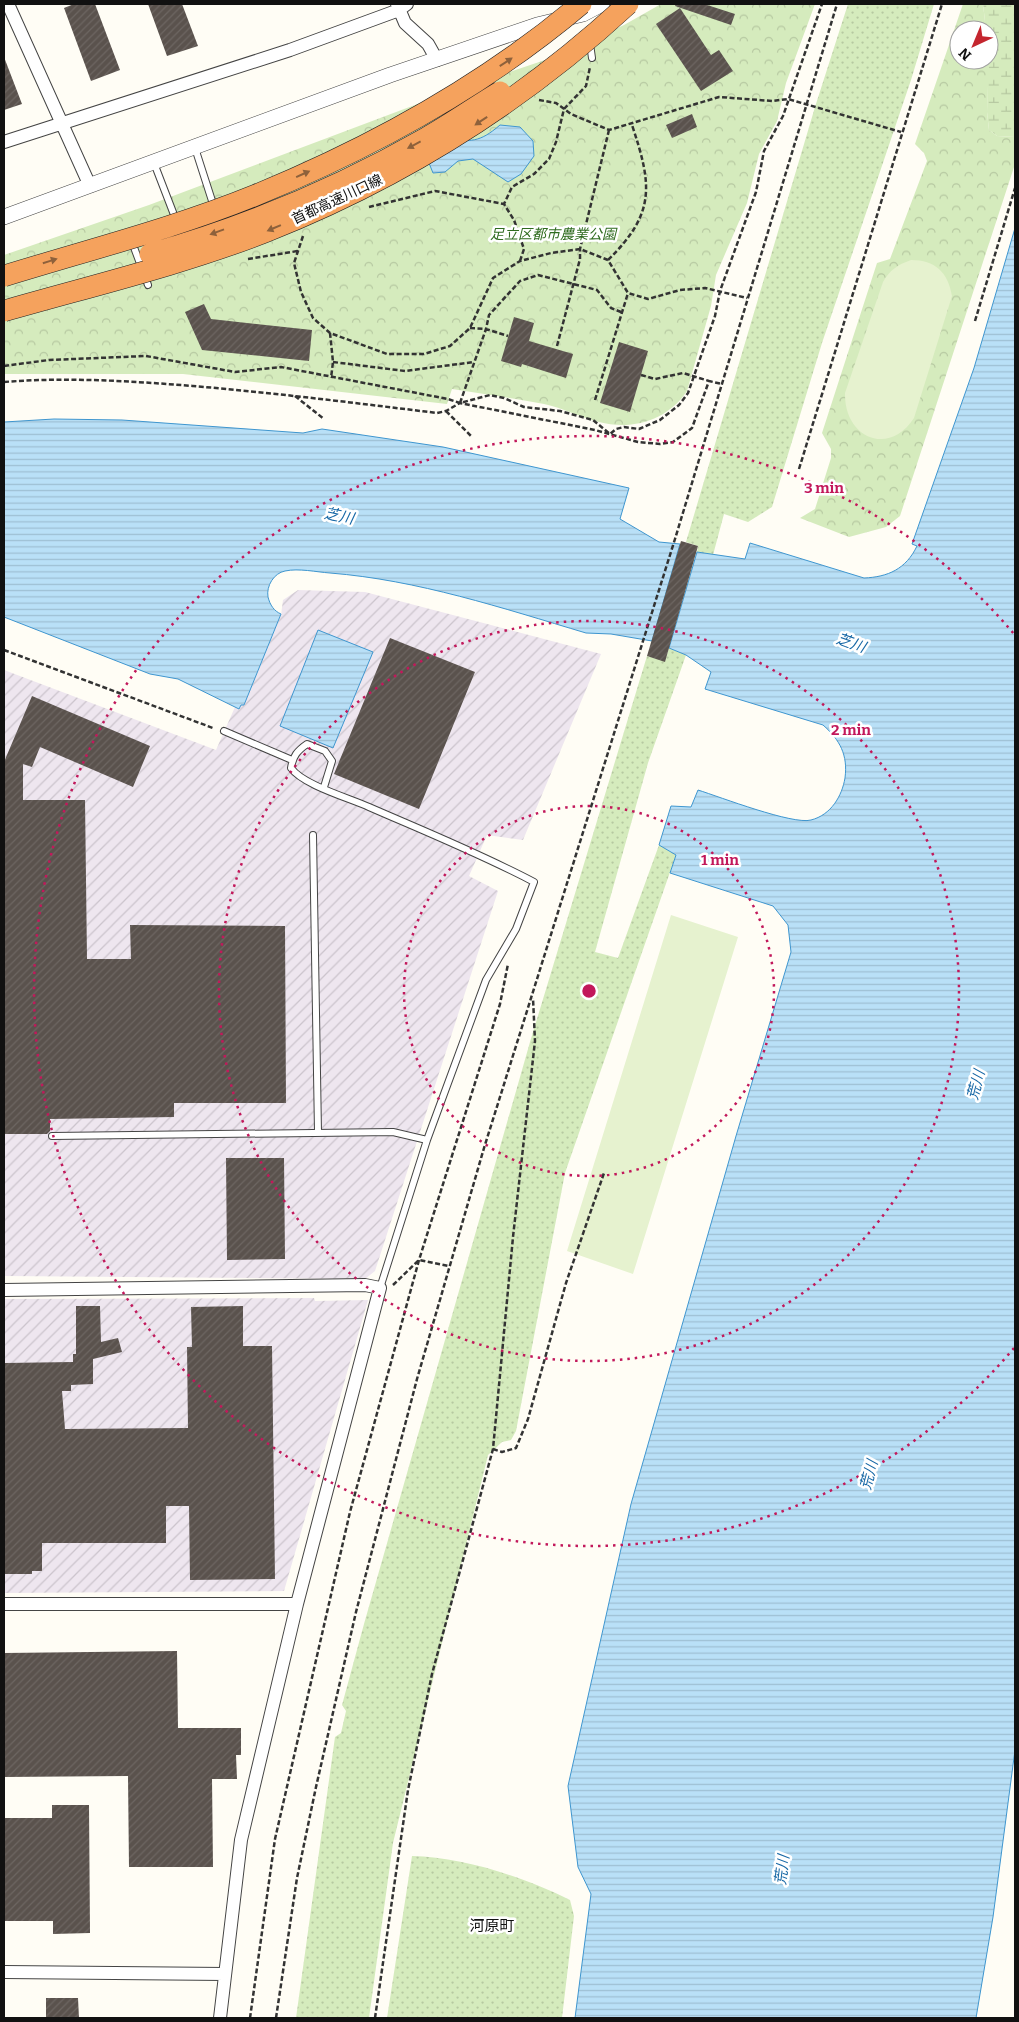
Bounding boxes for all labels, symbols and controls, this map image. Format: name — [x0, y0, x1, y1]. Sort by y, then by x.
north arrow — [949, 20, 999, 70]
text: N — [955, 44, 975, 64]
one-way arrow — [500, 57, 513, 67]
one-way arrow — [474, 116, 488, 126]
one-way arrow — [407, 141, 421, 149]
one-way arrow — [296, 169, 310, 177]
street label: 首都高速川口線 — [289, 171, 385, 228]
one-way arrow — [267, 224, 282, 232]
park label: 足立区都市農業公園 — [490, 226, 618, 243]
one-way arrow — [210, 229, 225, 236]
one-way arrow — [43, 257, 58, 265]
text: 3 min — [804, 479, 844, 497]
water label: 芝川 — [323, 504, 357, 528]
water label: 芝川 — [834, 630, 870, 657]
text: 2 min — [831, 721, 871, 739]
text: 1 min — [701, 851, 739, 869]
centre of rings — [580, 982, 598, 1000]
water label: 荒川 — [963, 1066, 989, 1102]
water label: 荒川 — [856, 1456, 882, 1492]
water label: 荒川 — [771, 1852, 793, 1886]
district label: 河原町 — [469, 1917, 515, 1935]

